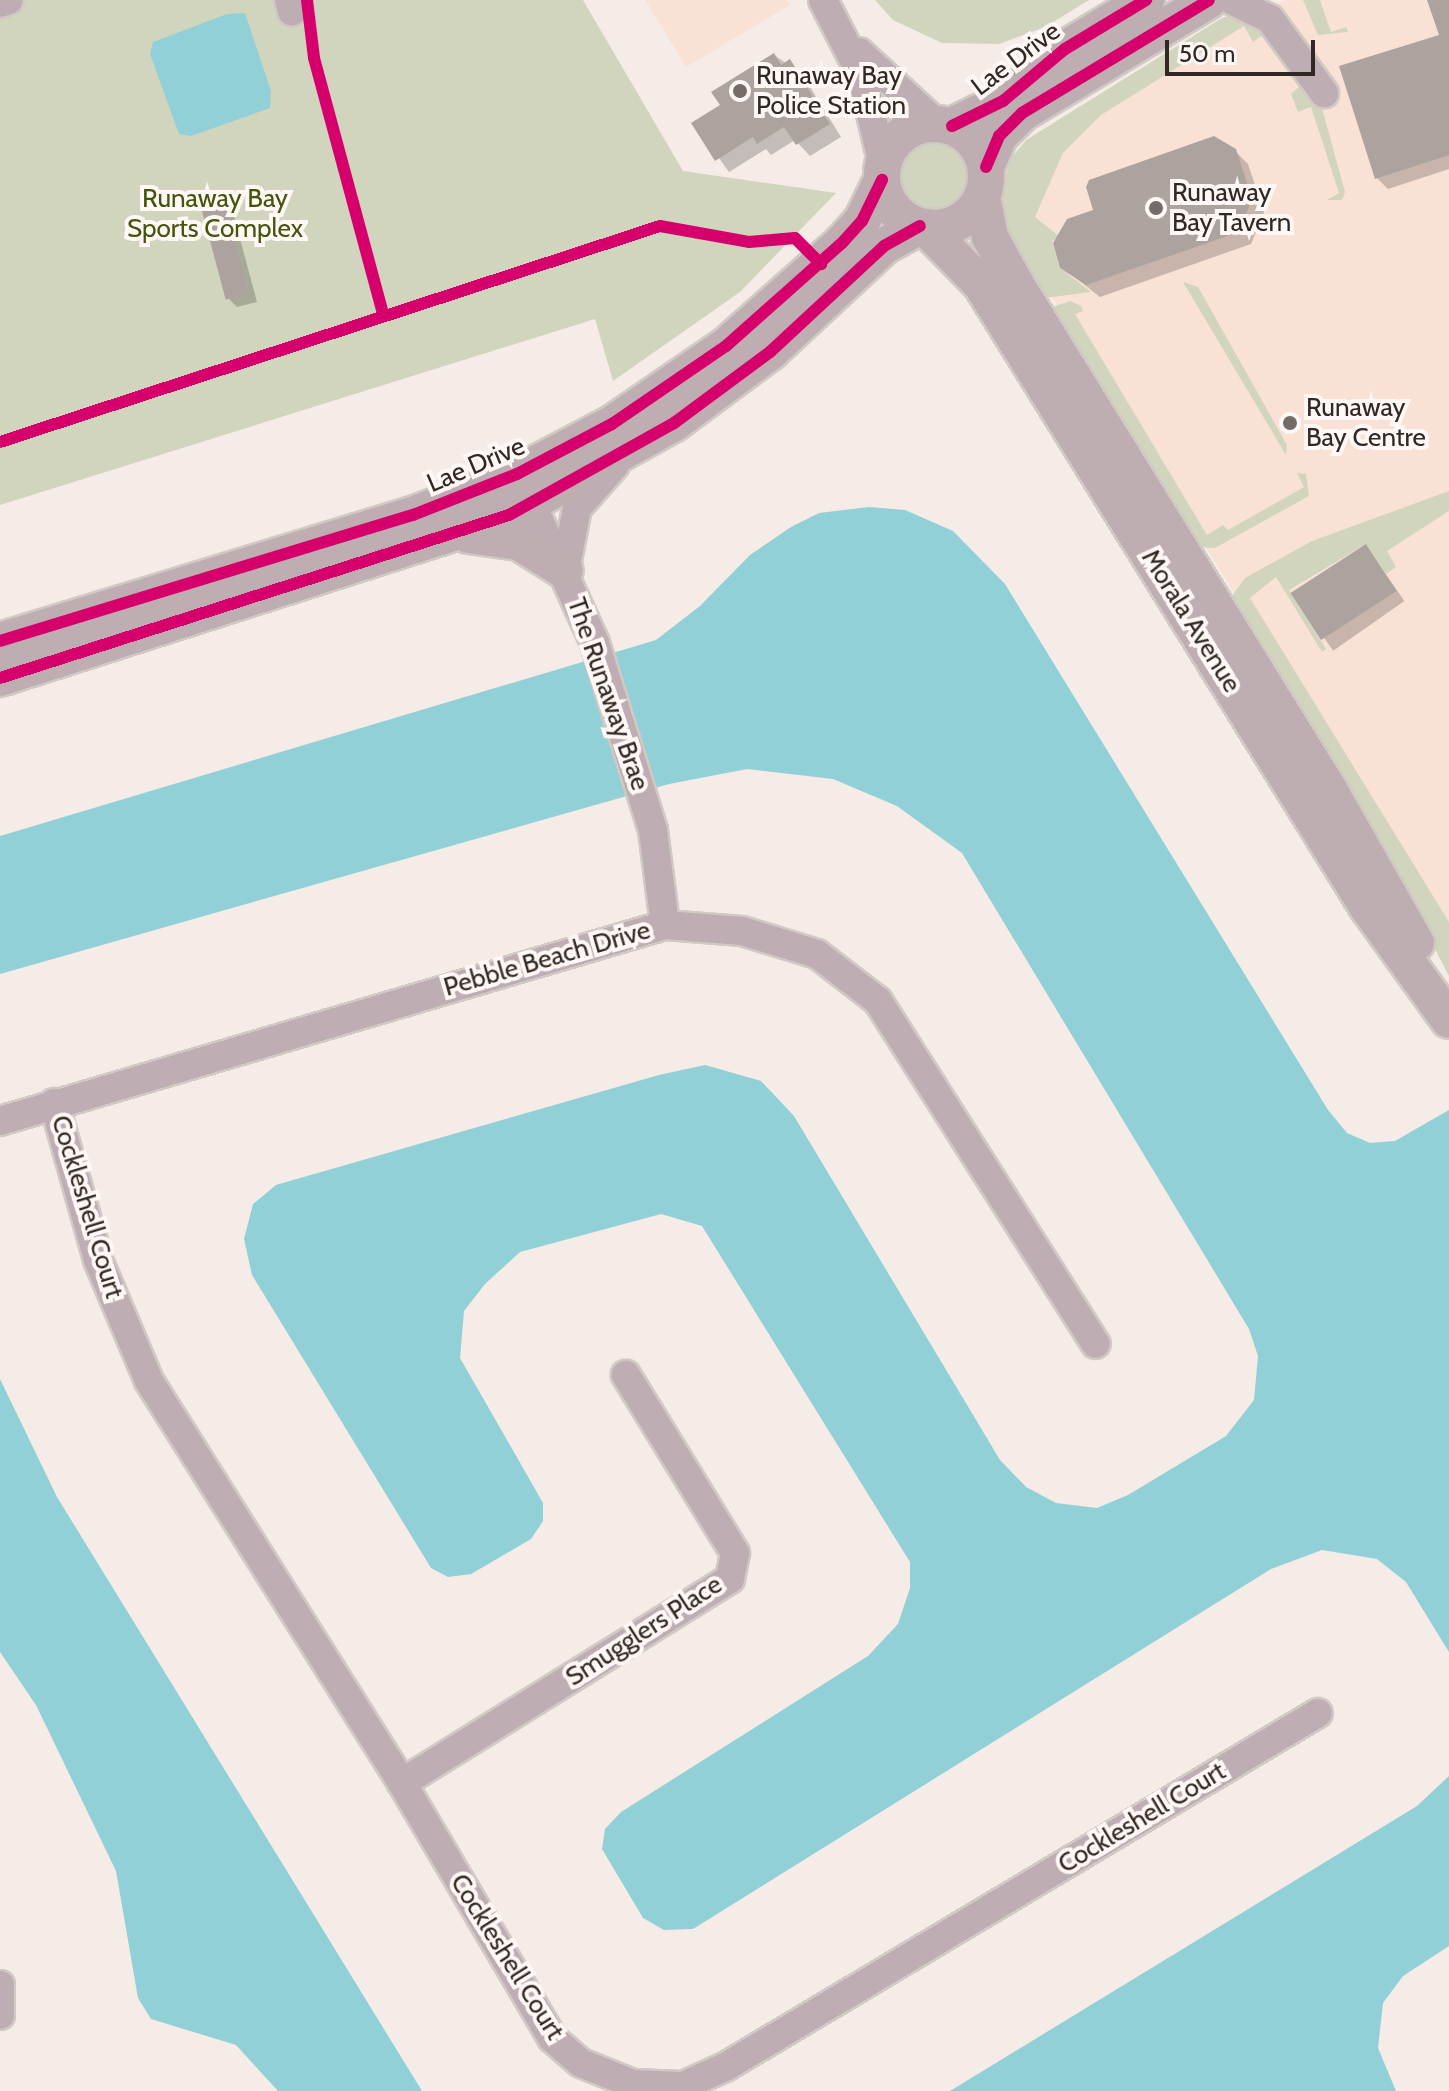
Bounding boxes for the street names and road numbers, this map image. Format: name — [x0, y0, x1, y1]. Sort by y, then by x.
street label: Lae Drive — [965, 16, 1067, 102]
street label: Lae Drive — [423, 431, 529, 499]
street label: Morala Avenue — [1135, 544, 1247, 698]
street label: The Runaway Brae — [560, 594, 656, 794]
street label: Pebble Beach Drive — [440, 915, 654, 1003]
street label: Cockleshell Court — [44, 1112, 130, 1302]
street label: Smugglers Place — [560, 1569, 728, 1693]
street label: Cockleshell Court — [1053, 1756, 1231, 1880]
street label: Cockleshell Court — [444, 1868, 570, 2046]

